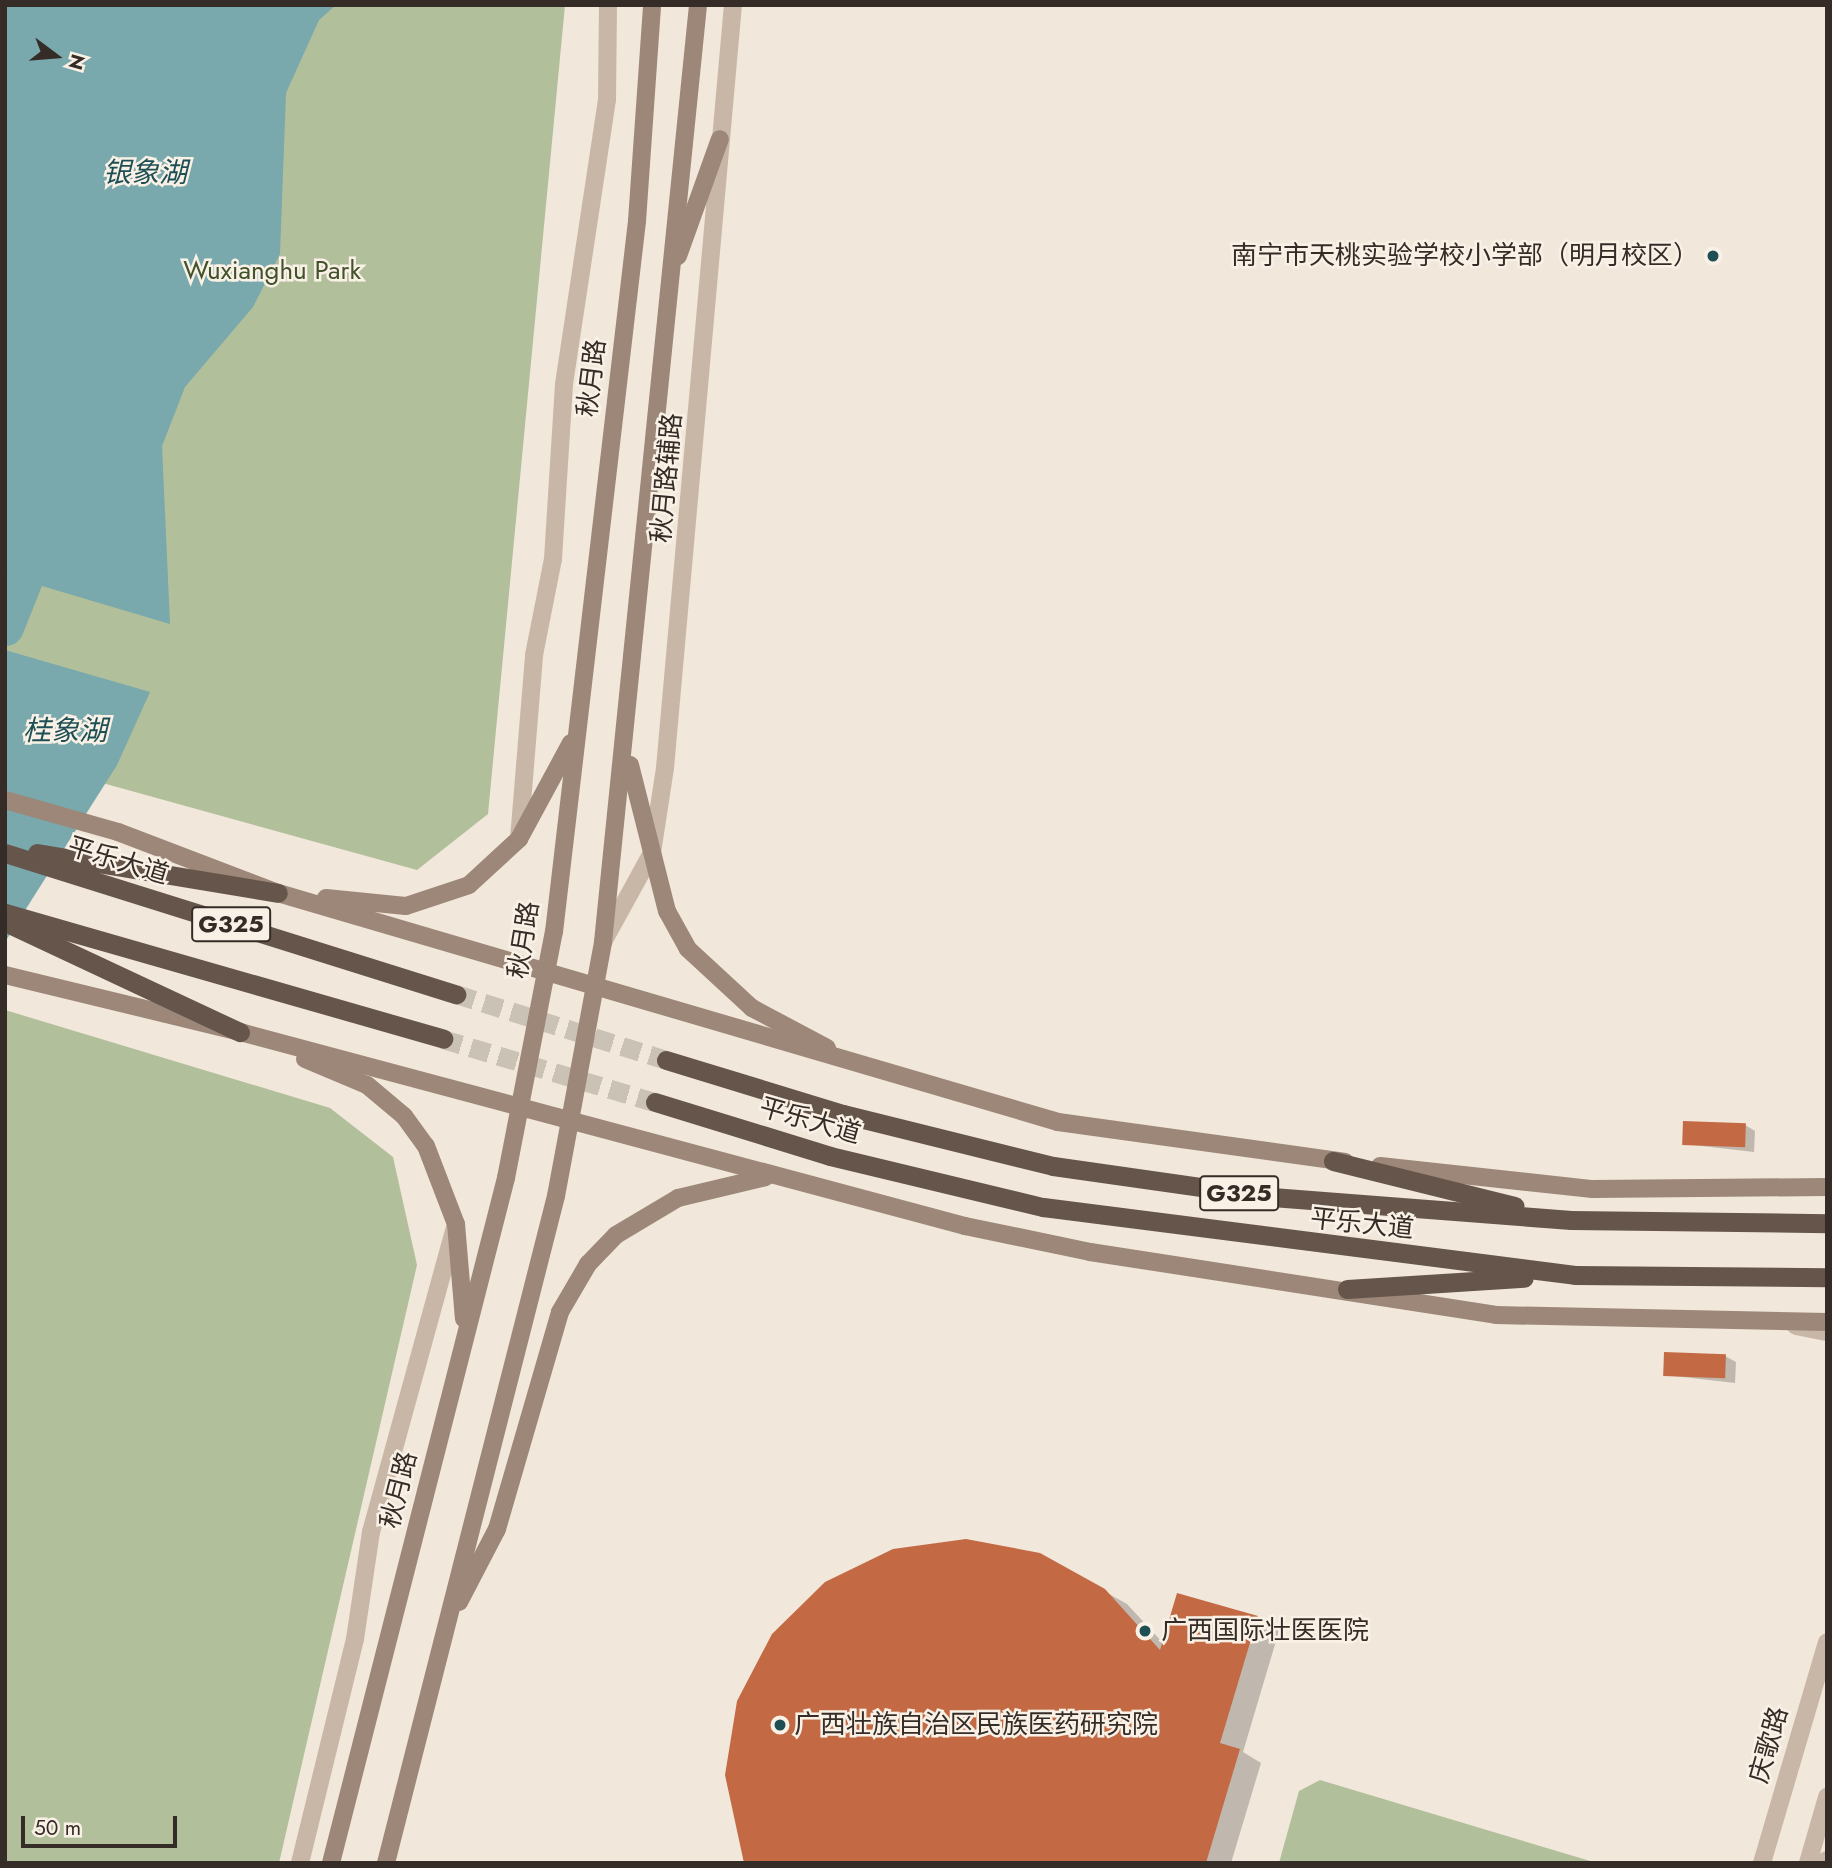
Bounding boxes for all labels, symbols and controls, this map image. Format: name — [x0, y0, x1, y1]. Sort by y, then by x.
north arrow — [21, 21, 91, 91]
text: N — [62, 51, 92, 73]
water label: 银象湖 — [103, 156, 187, 190]
place label: 南宁市天桃实验学校小学部（明月校区） — [1231, 240, 1699, 272]
marker: 南宁市天桃实验学校小学部（明月校区） — [1705, 248, 1721, 264]
park label: Wuxianghu Park — [183, 255, 361, 287]
street label: 秋月路 — [572, 337, 612, 419]
street label: 秋月路辅路 — [646, 412, 688, 544]
water label: 桂象湖 — [23, 714, 107, 748]
street label: 平乐大道 — [64, 831, 172, 891]
street label: 秋月路 — [502, 899, 546, 981]
road number: G325 — [191, 904, 271, 944]
street label: 平乐大道 — [756, 1092, 864, 1150]
road number: G325 — [1199, 1172, 1279, 1213]
street label: 平乐大道 — [1309, 1203, 1415, 1245]
street label: 秋月路 — [374, 1448, 424, 1532]
place label: 广西国际壮医医院 — [1161, 1615, 1369, 1647]
marker: 广西国际壮医医院 — [1135, 1621, 1155, 1641]
street label: 庆歌路 — [1743, 1703, 1795, 1787]
place label: 广西壮族自治区民族医药研究院 — [794, 1709, 1158, 1741]
marker: 广西壮族自治区民族医药研究院 — [772, 1717, 788, 1733]
scale bar — [24, 1801, 180, 1845]
text: 50 m — [34, 1813, 81, 1843]

